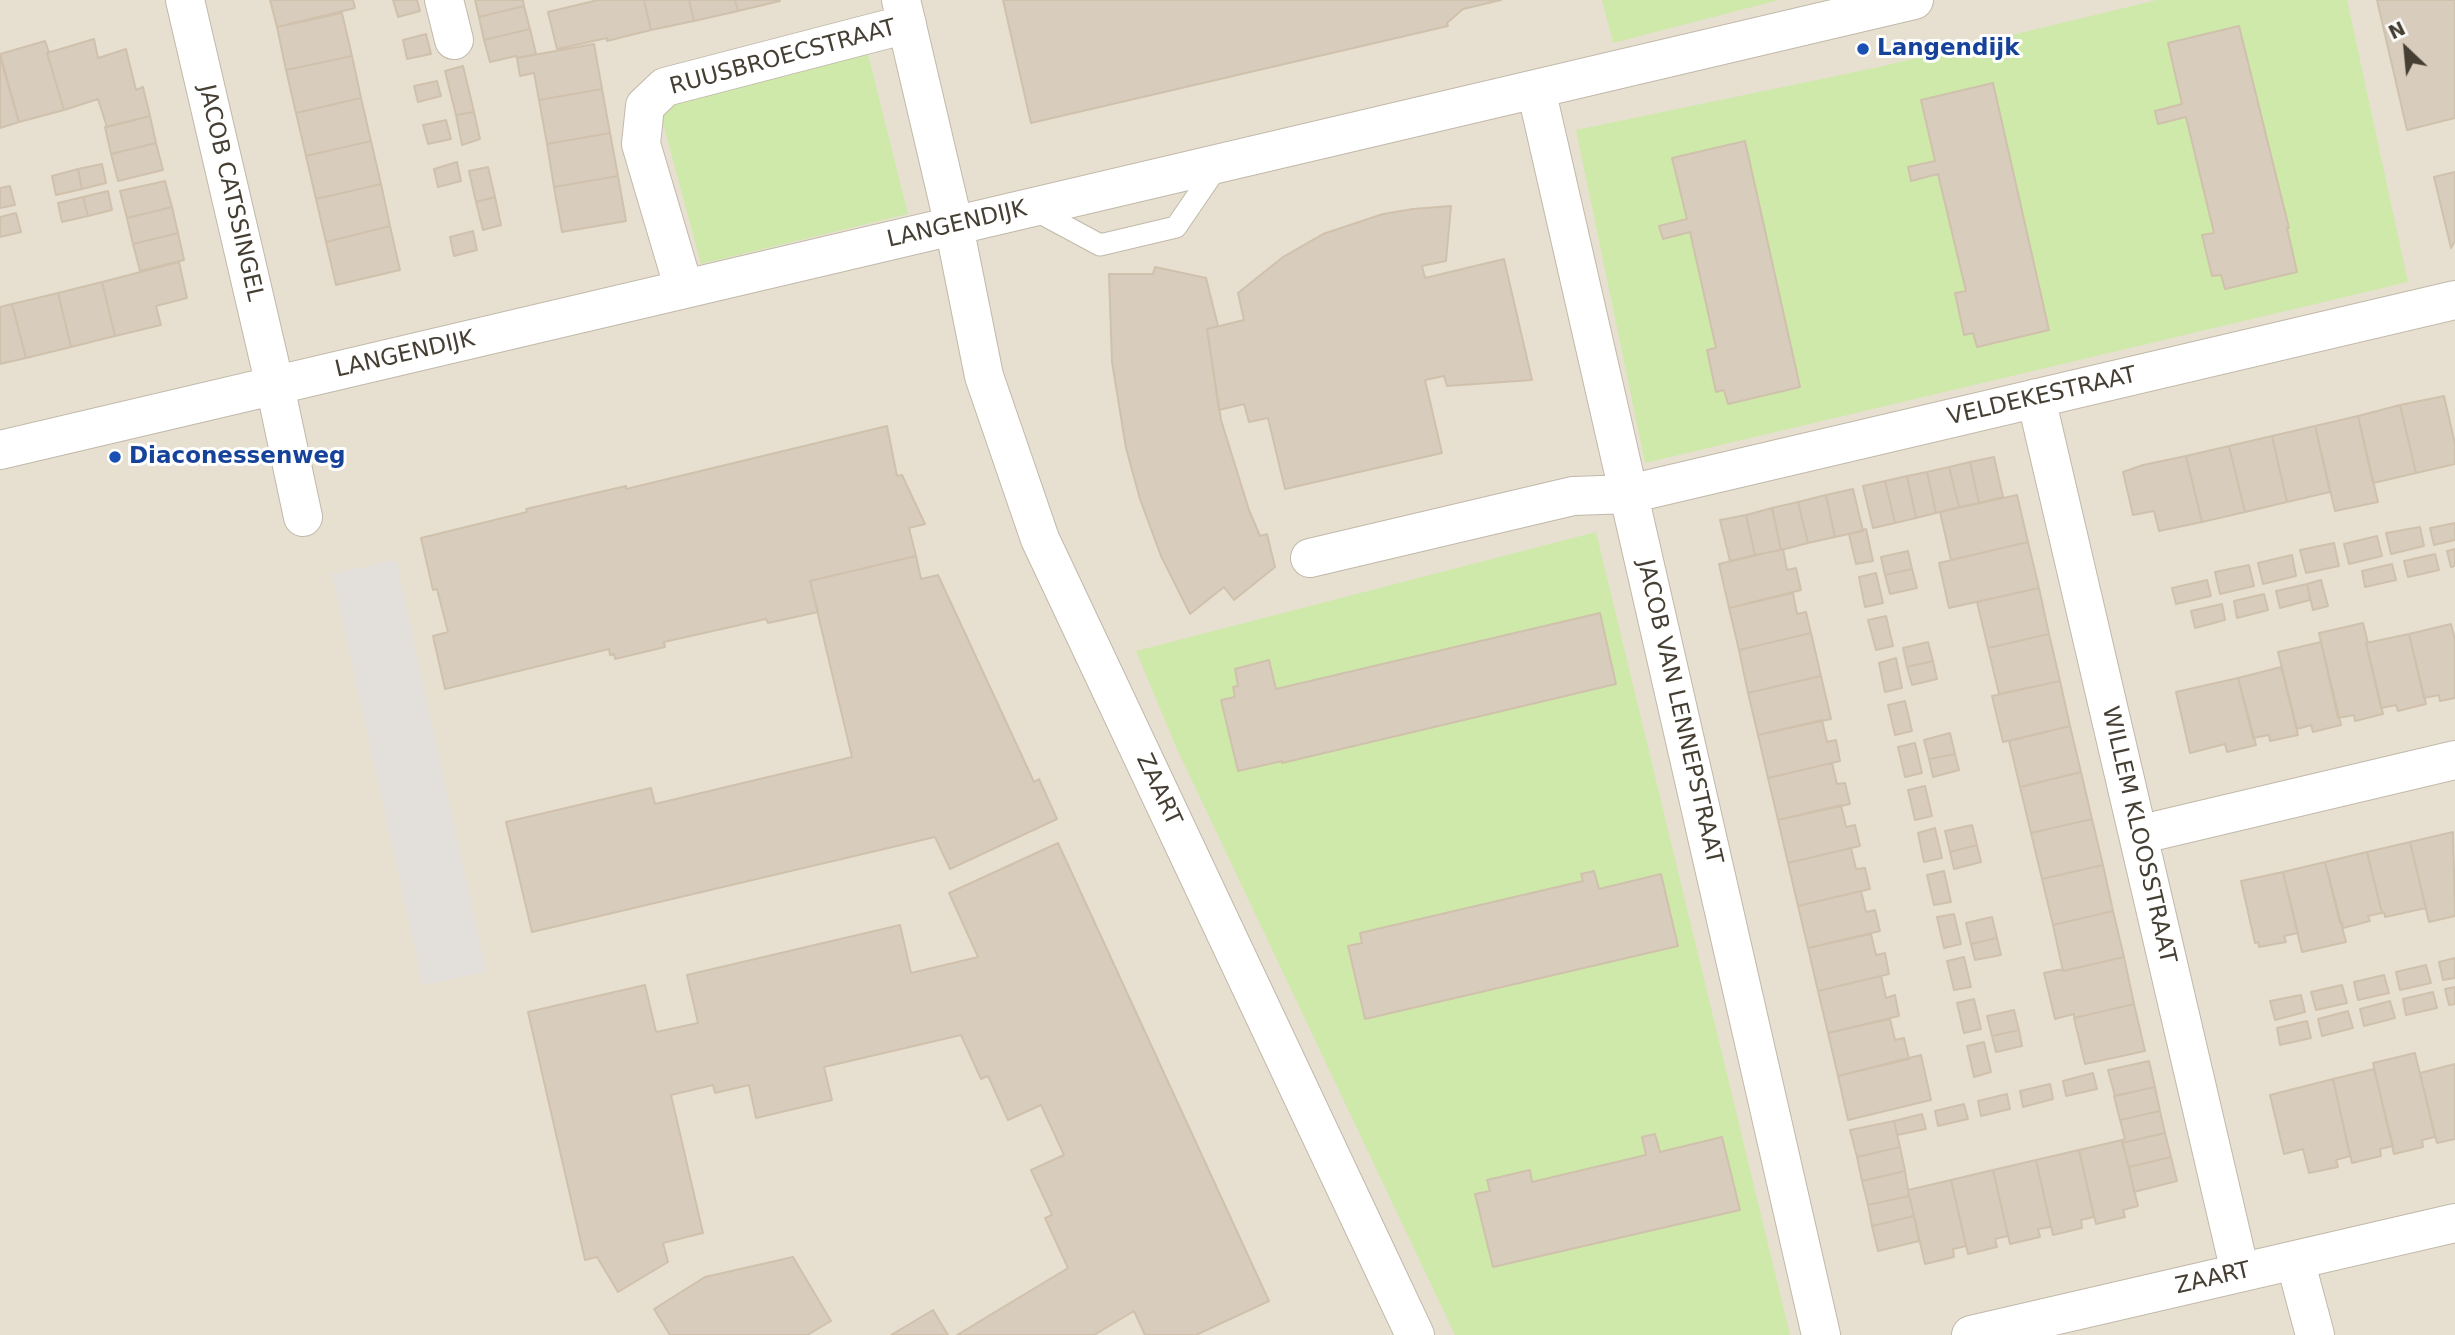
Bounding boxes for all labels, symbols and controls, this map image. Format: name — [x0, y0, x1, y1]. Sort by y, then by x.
north arrow — [2371, 14, 2441, 84]
street label: RUUSBROECSTRAAT — [667, 15, 899, 101]
text: N — [2385, 17, 2409, 43]
place label: Langendijk — [1877, 35, 2020, 63]
marker: Langendijk — [1855, 41, 1871, 57]
street label: JACOB CATSSINGEL — [192, 82, 268, 304]
street label: LANGENDIJK — [885, 196, 1029, 254]
street label: LANGENDIJK — [333, 326, 477, 384]
street label: VELDEKESTRAAT — [1945, 362, 2139, 432]
place label: Diaconessenweg — [129, 443, 346, 471]
marker: Diaconessenweg — [107, 449, 123, 465]
street label: JACOB VAN LENNEPSTRAAT — [1630, 557, 1728, 867]
street label: WILLEM KLOOSSTRAAT — [2095, 704, 2181, 966]
street label: ZAART — [1129, 750, 1187, 830]
street label: ZAART — [2173, 1257, 2253, 1301]

